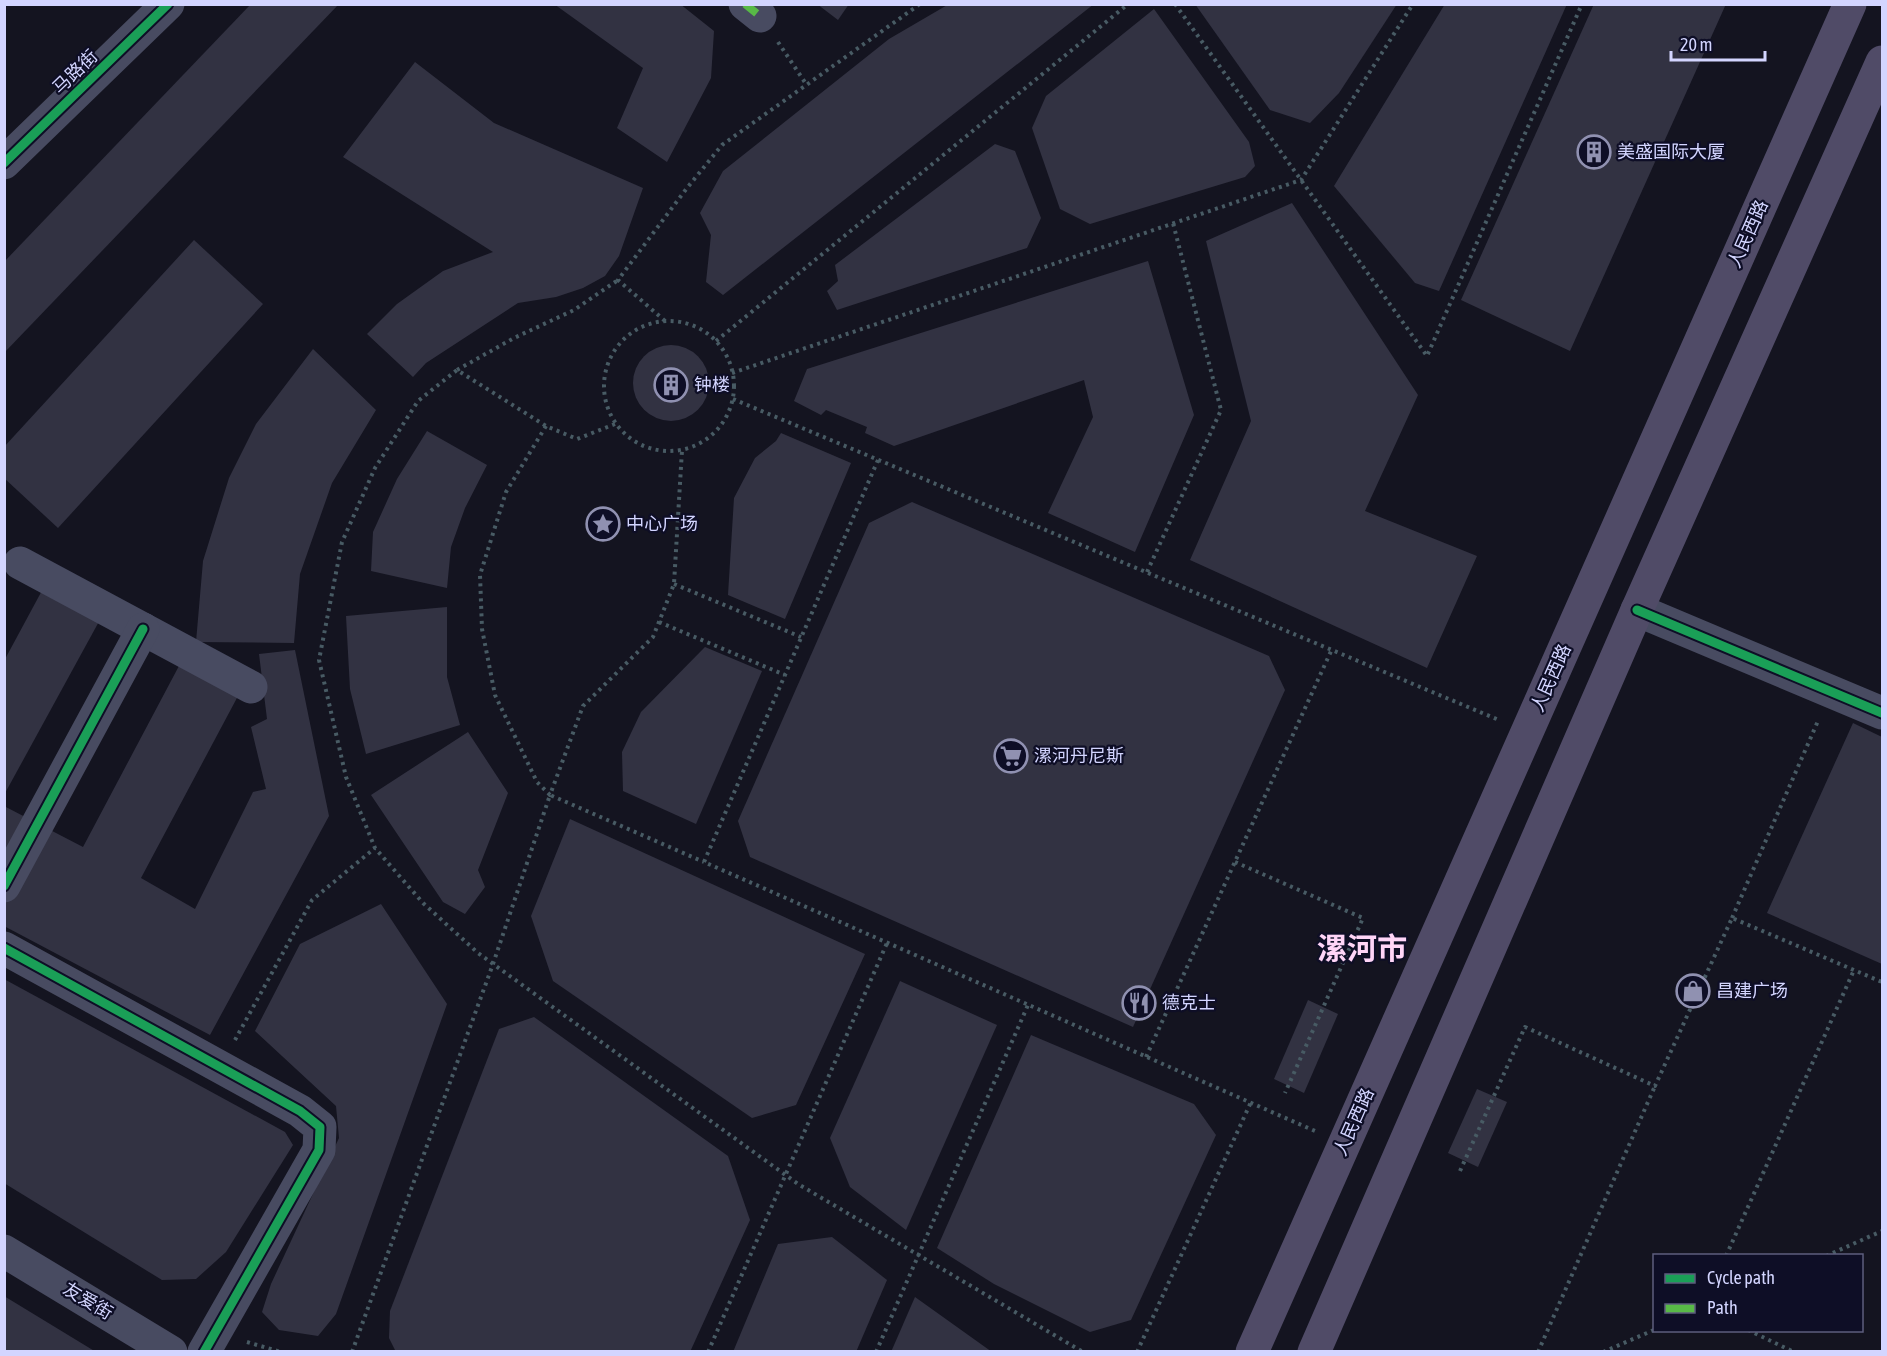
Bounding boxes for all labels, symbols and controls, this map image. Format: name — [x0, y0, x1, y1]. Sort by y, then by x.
scale bar — [1671, 24, 1766, 62]
text: 20 m — [1680, 34, 1712, 55]
street label: 马路街 — [48, 45, 101, 98]
building icon: 美盛国际大厦 — [1576, 134, 1612, 170]
place label: 美盛国际大厦 — [1617, 141, 1725, 162]
street label: 人民西路 — [1723, 197, 1772, 271]
building icon: 钟楼 — [653, 367, 689, 403]
place label: 钟楼 — [694, 374, 730, 395]
place icon: 中心广场 — [585, 506, 621, 542]
place label: 中心广场 — [626, 513, 698, 534]
street label: 人民西路 — [1526, 641, 1575, 715]
supermarket icon: 漯河丹尼斯 — [993, 738, 1029, 774]
place label: 漯河丹尼斯 — [1034, 745, 1124, 766]
district label: 漯河市 — [1317, 931, 1407, 965]
shop icon: 昌建广场 — [1675, 973, 1711, 1009]
place label: 昌建广场 — [1716, 980, 1788, 1001]
restaurant icon: 德克士 — [1121, 985, 1157, 1021]
place label: 德克士 — [1162, 992, 1216, 1013]
street label: 人民西路 — [1329, 1085, 1378, 1159]
legend — [1653, 1254, 1863, 1332]
text: Cycle path — [1707, 1267, 1775, 1288]
street label: 友爱街 — [60, 1278, 117, 1323]
text: Path — [1707, 1297, 1738, 1318]

